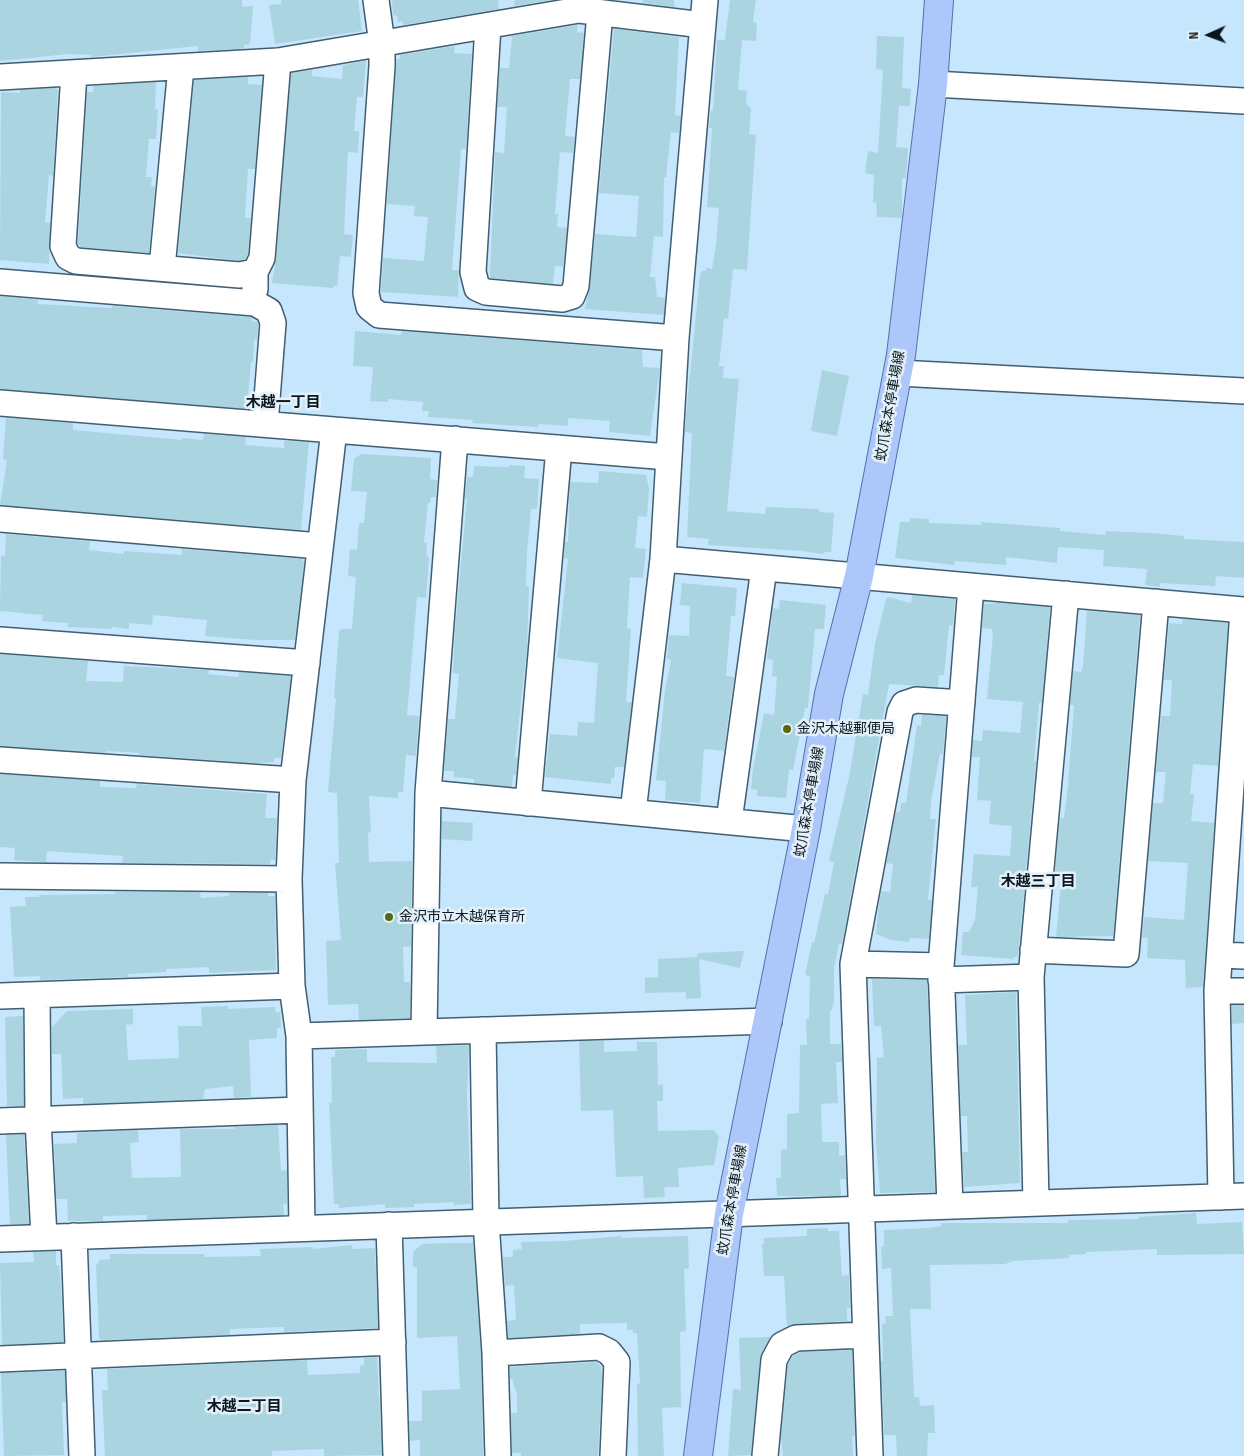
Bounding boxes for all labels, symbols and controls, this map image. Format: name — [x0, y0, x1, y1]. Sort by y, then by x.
north arrow — [1184, 10, 1234, 60]
text: N — [1185, 32, 1202, 40]
street label: 蚊爪森本停車場線 — [873, 349, 909, 463]
district label: 木越一丁目 — [246, 394, 320, 412]
place label: 金沢木越郵便局 — [797, 721, 895, 737]
marker: 金沢木越郵便局 — [781, 723, 793, 735]
street label: 蚊爪森本停車場線 — [792, 745, 828, 859]
district label: 木越三丁目 — [1001, 873, 1075, 891]
place label: 金沢市立木越保育所 — [399, 909, 525, 925]
marker: 金沢市立木越保育所 — [383, 911, 395, 923]
street label: 蚊爪森本停車場線 — [715, 1143, 751, 1257]
district label: 木越二丁目 — [207, 1398, 281, 1416]

